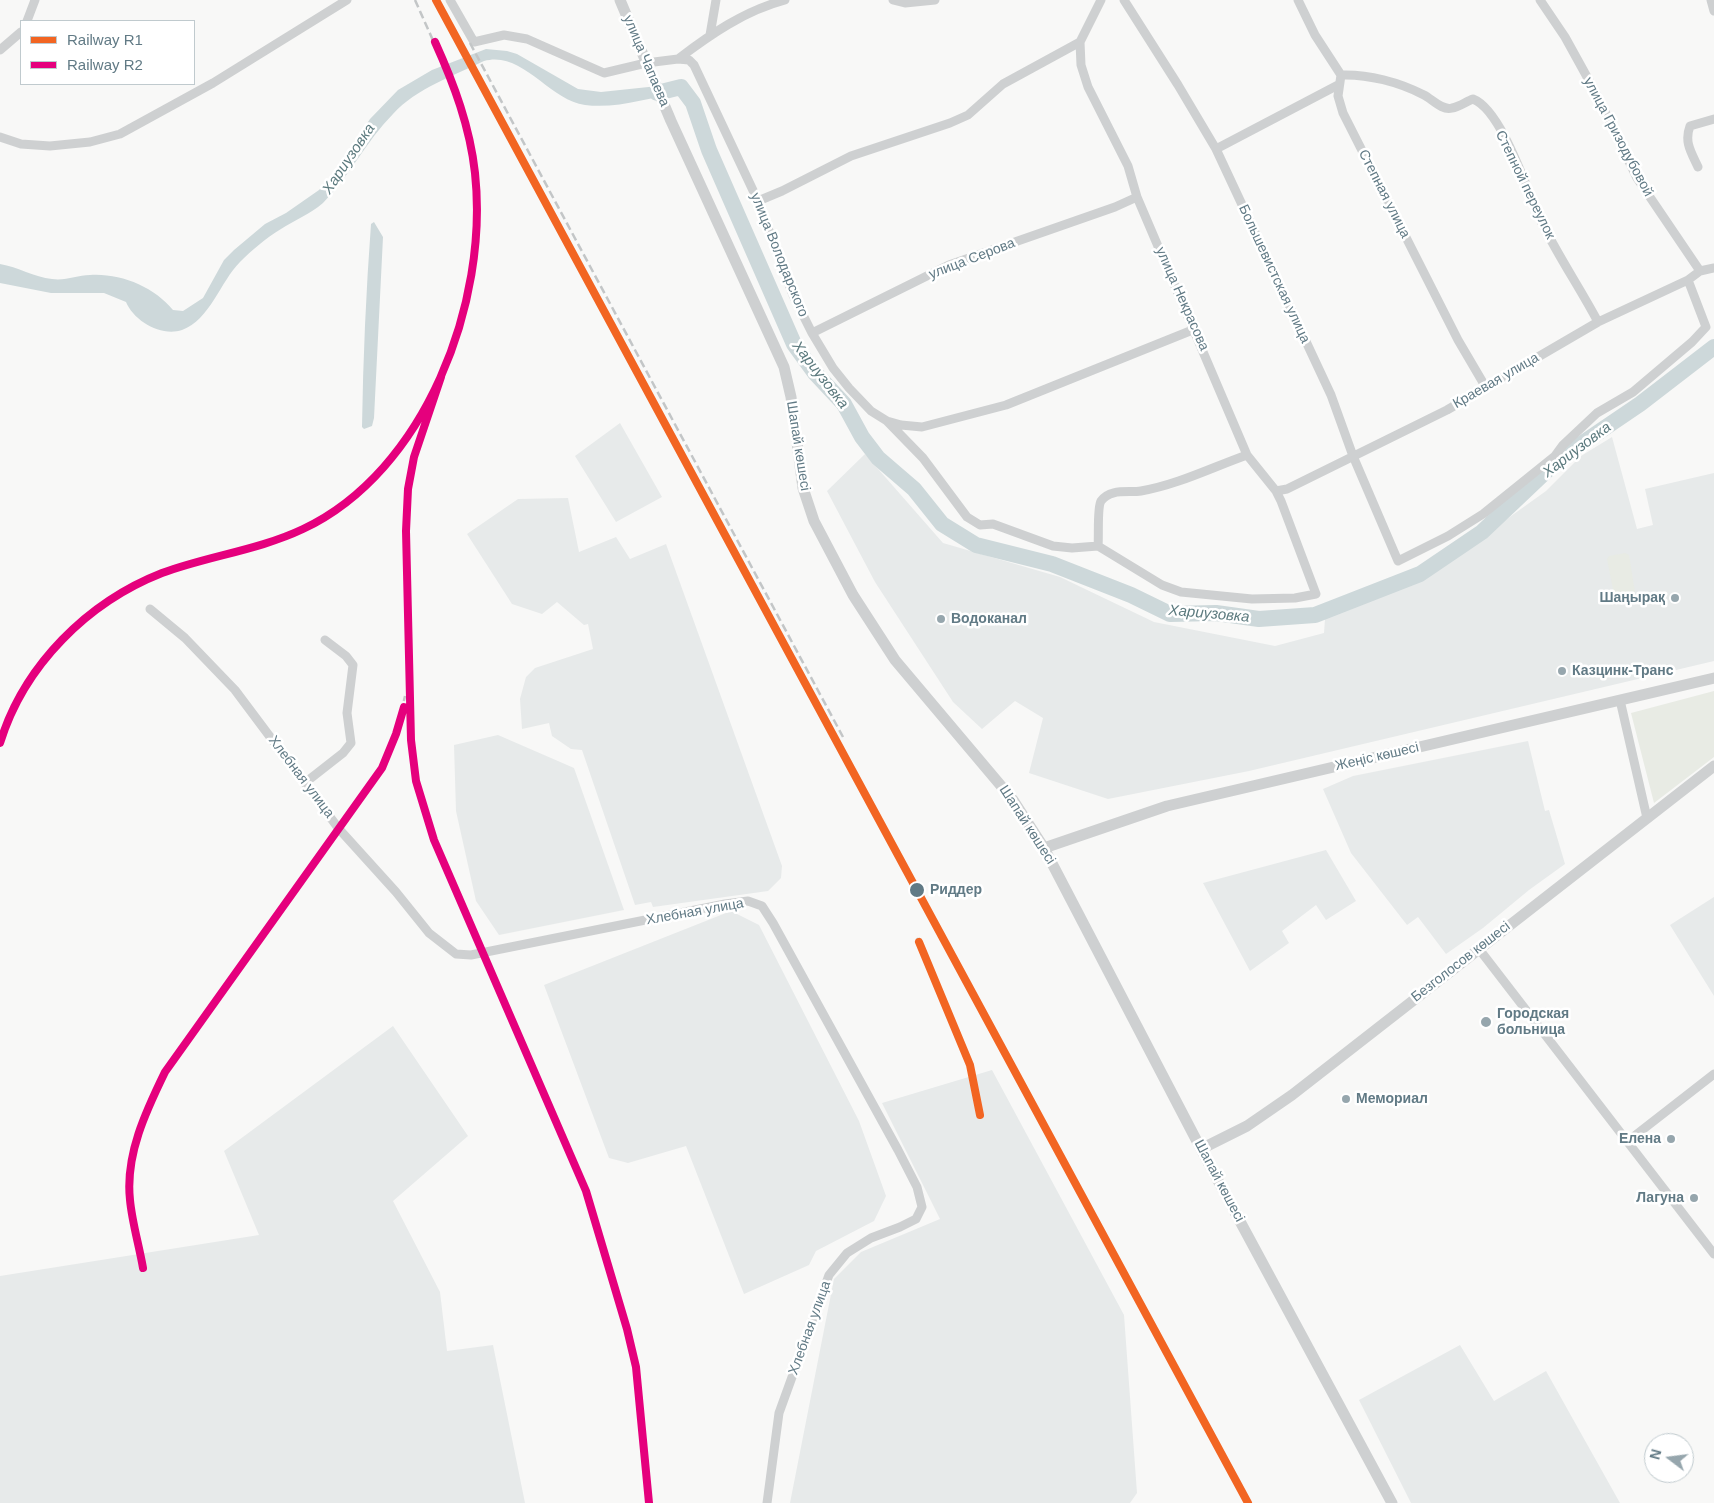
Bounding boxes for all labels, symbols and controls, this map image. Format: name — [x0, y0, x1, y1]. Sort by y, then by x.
street label: улица Чапаева — [619, 13, 673, 109]
legend — [20, 20, 195, 85]
text: Railway R1 — [67, 31, 143, 48]
text: Railway R2 — [67, 56, 143, 73]
street label: улица Гризодубовой — [1579, 75, 1657, 199]
water label: Хариузовка — [319, 120, 379, 198]
street label: Степной переулок — [1491, 128, 1559, 242]
street label: Степная улица — [1354, 147, 1414, 241]
street label: улица Володарского — [746, 190, 812, 320]
street label: Большевистская улица — [1235, 202, 1313, 346]
street label: улица Серова — [927, 235, 1017, 283]
street label: улица Некрасова — [1152, 244, 1212, 354]
water label: Хариузовка — [788, 338, 852, 412]
street label: Краевая улица — [1450, 350, 1542, 412]
street label: Шапай көшесі — [783, 400, 813, 492]
water label: Хариузовка — [1539, 418, 1615, 482]
place label: Шаңырақ — [1599, 590, 1665, 606]
marker: Шаңырақ — [1669, 592, 1681, 604]
water label: Хариузовка — [1168, 602, 1250, 626]
place label: Водоканал — [951, 611, 1027, 627]
marker: Водоканал — [935, 613, 947, 625]
place label: Казцинк-Транс — [1572, 663, 1674, 679]
marker: Казцинк-Транс — [1556, 665, 1568, 677]
street label: Хлебная улица — [265, 733, 337, 821]
street label: Жеңіс көшесі — [1334, 739, 1420, 775]
street label: Шапай көшесі — [995, 782, 1059, 868]
marker: Риддер — [908, 881, 926, 899]
place label: Риддер — [930, 882, 982, 898]
street label: Хлебная улица — [645, 895, 745, 929]
street label: Безголосов көшесі — [1408, 918, 1514, 1006]
place label: Городская больница — [1497, 1006, 1569, 1038]
marker: Городская больница — [1479, 1015, 1493, 1029]
place label: Мемориал — [1356, 1091, 1428, 1107]
marker: Мемориал — [1340, 1093, 1352, 1105]
place label: Елена — [1619, 1131, 1661, 1147]
marker: Елена — [1665, 1133, 1677, 1145]
street label: Шапай көшесі — [1190, 1137, 1248, 1225]
place label: Лагуна — [1636, 1190, 1684, 1206]
marker: Лагуна — [1688, 1192, 1700, 1204]
street label: Хлебная улица — [785, 1279, 835, 1377]
north arrow — [1644, 1433, 1694, 1483]
text: N — [1646, 1447, 1665, 1461]

